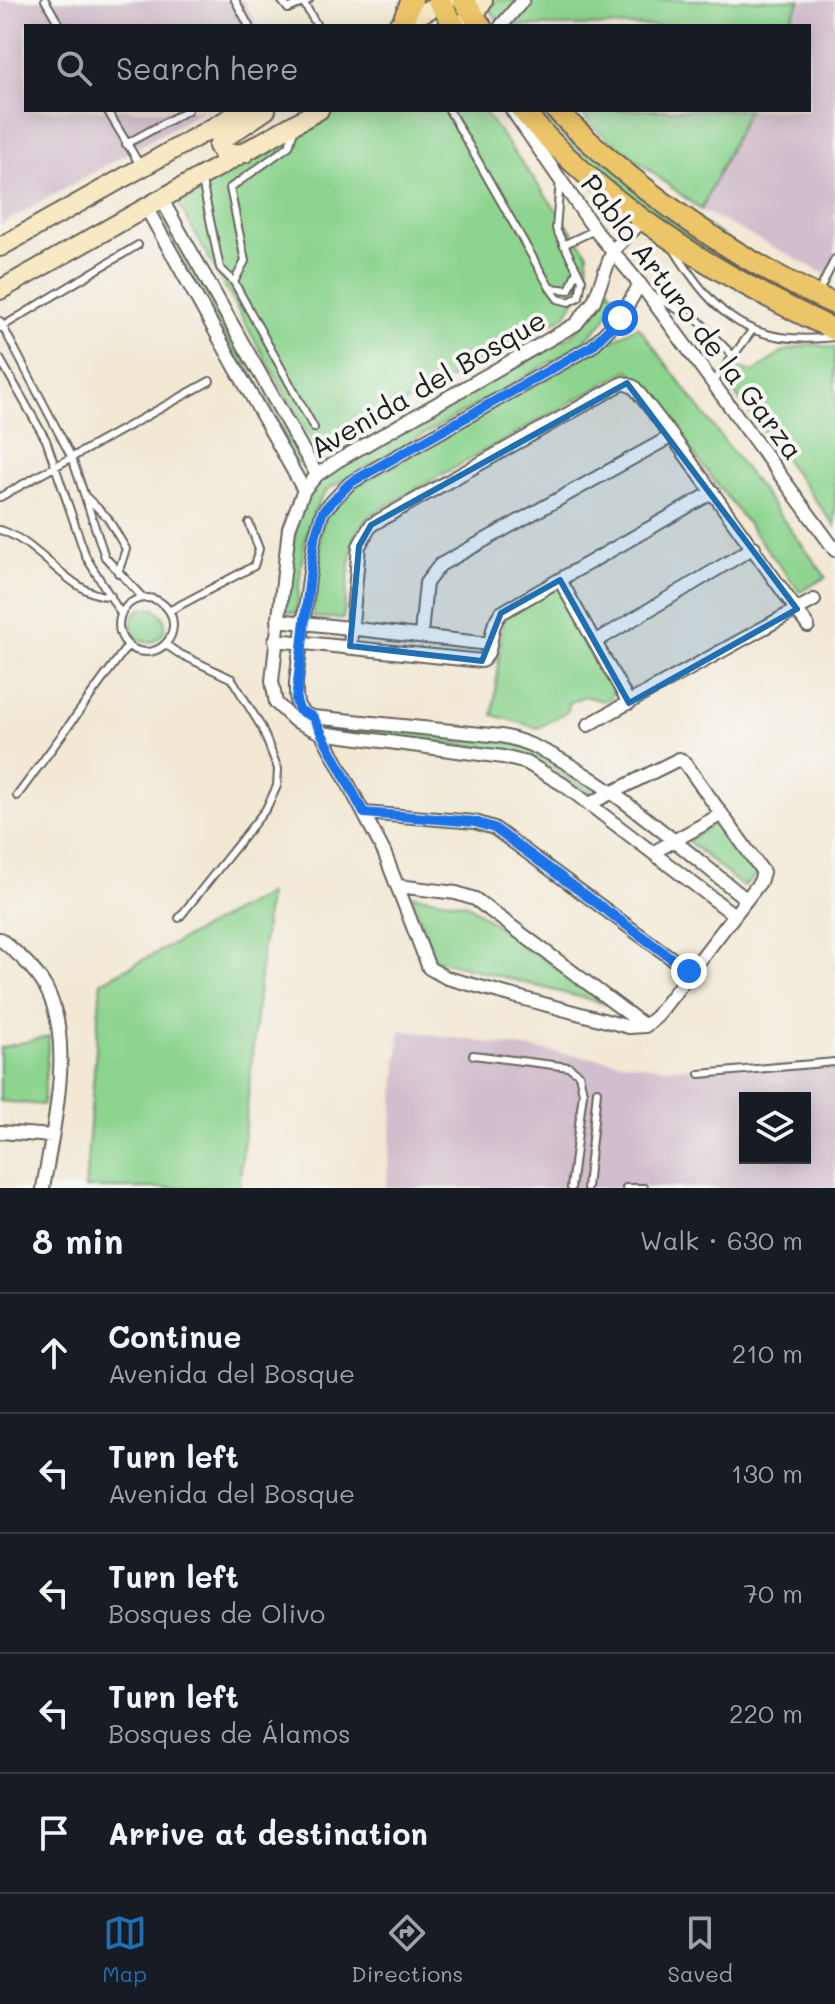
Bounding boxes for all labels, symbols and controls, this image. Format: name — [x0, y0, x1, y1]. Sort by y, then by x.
search box — [24, 24, 811, 112]
icon: search — [52, 46, 96, 90]
text: Search here — [116, 48, 299, 88]
street label: Pablo Arturo de la Garza — [574, 166, 812, 466]
route start — [602, 300, 638, 336]
street label: Avenida del Bosque — [303, 301, 552, 465]
route end — [671, 953, 707, 989]
map controls — [739, 1092, 811, 1164]
button: layers — [739, 1092, 811, 1164]
text: 8 min — [32, 1218, 123, 1263]
text: Walk · 630 m — [640, 1223, 803, 1257]
text: Continue — [108, 1316, 241, 1356]
icon: ahead — [32, 1331, 76, 1375]
text: 210 m — [732, 1336, 803, 1370]
text: Avenida del Bosque — [108, 1356, 355, 1390]
text: Turn left — [108, 1436, 239, 1476]
icon: left — [32, 1451, 76, 1495]
text: 130 m — [731, 1456, 803, 1490]
text: Avenida del Bosque — [108, 1476, 355, 1510]
text: Turn left — [108, 1556, 239, 1596]
icon: left — [32, 1571, 76, 1615]
text: 70 m — [743, 1576, 803, 1610]
text: Bosques de Olivo — [108, 1596, 325, 1630]
text: Turn left — [108, 1676, 239, 1716]
icon: left — [32, 1691, 76, 1735]
text: 220 m — [729, 1696, 803, 1730]
text: Bosques de Álamos — [108, 1716, 351, 1750]
icon: arrive — [32, 1811, 76, 1855]
text: Arrive at destination — [108, 1813, 428, 1853]
tab: Map — [102, 1911, 147, 1988]
tab: Directions — [351, 1911, 463, 1988]
tab: Saved — [668, 1911, 733, 1988]

